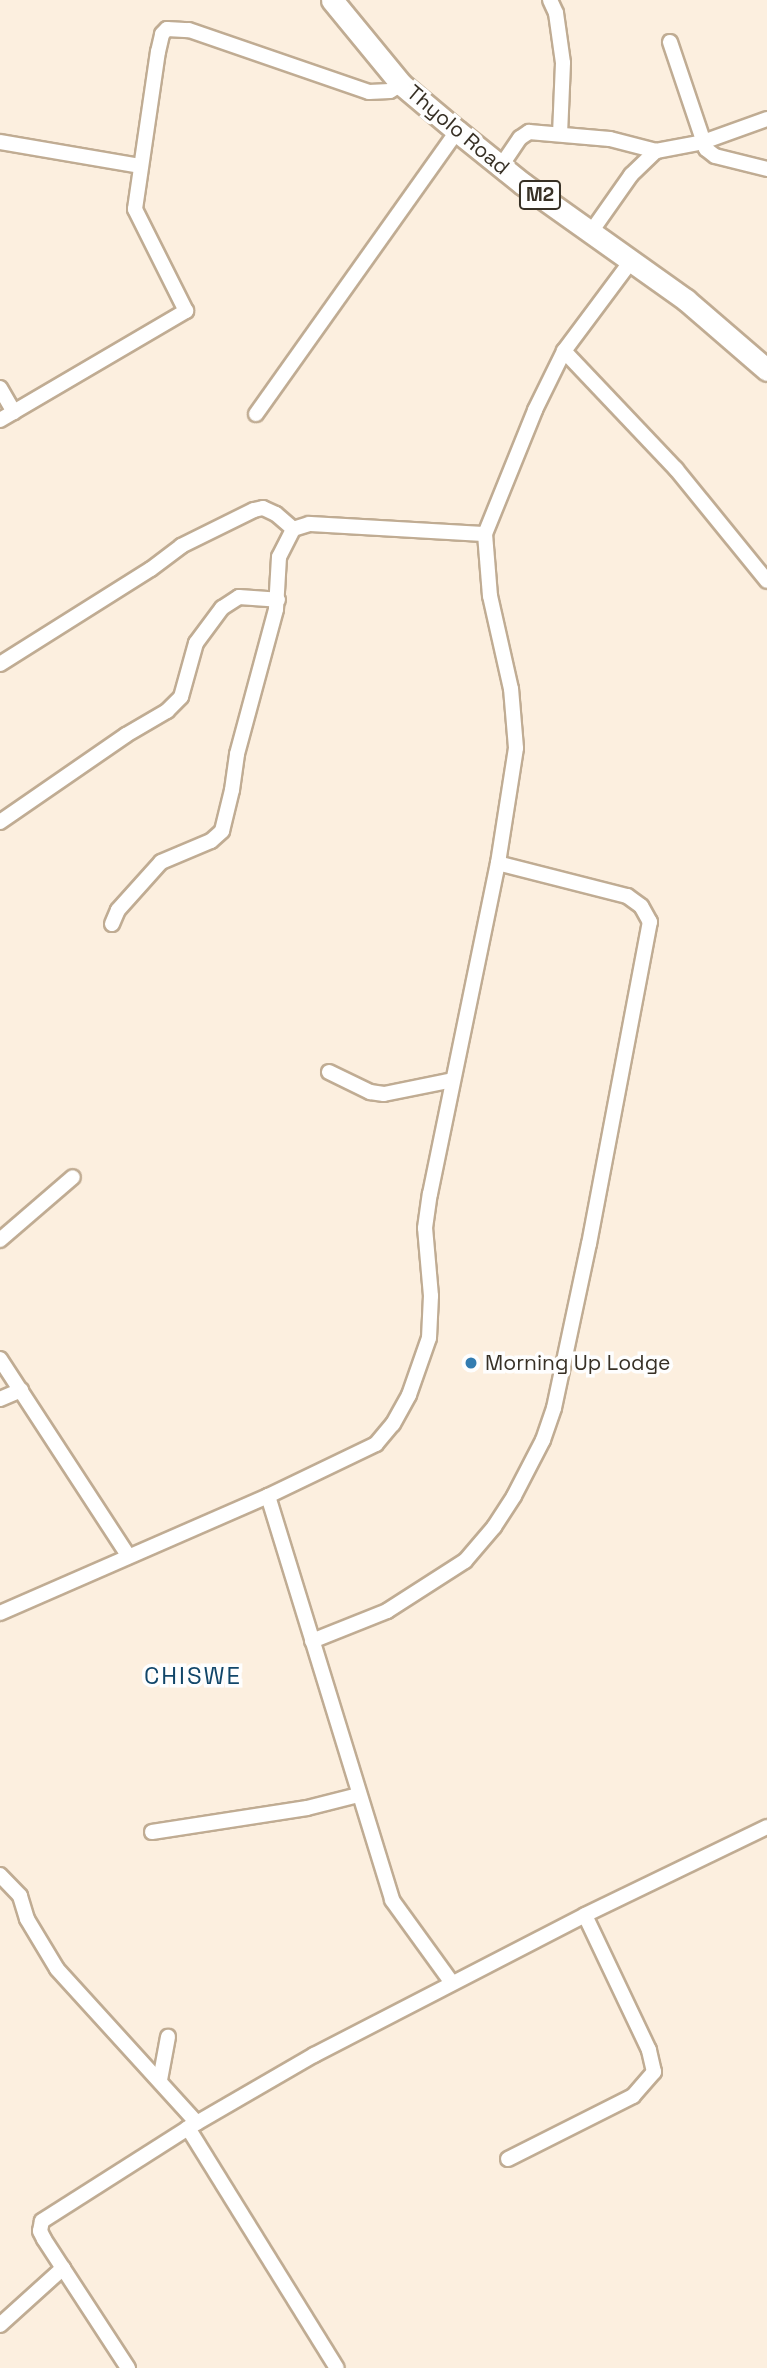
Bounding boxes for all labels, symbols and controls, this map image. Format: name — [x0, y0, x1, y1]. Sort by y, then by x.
street label: Thyolo Road — [402, 80, 514, 180]
road number: M2 — [517, 180, 563, 210]
place label: Morning Up Lodge — [485, 1350, 671, 1376]
marker: Morning Up Lodge — [463, 1355, 479, 1371]
district label: CHISWE — [145, 1662, 241, 1690]

